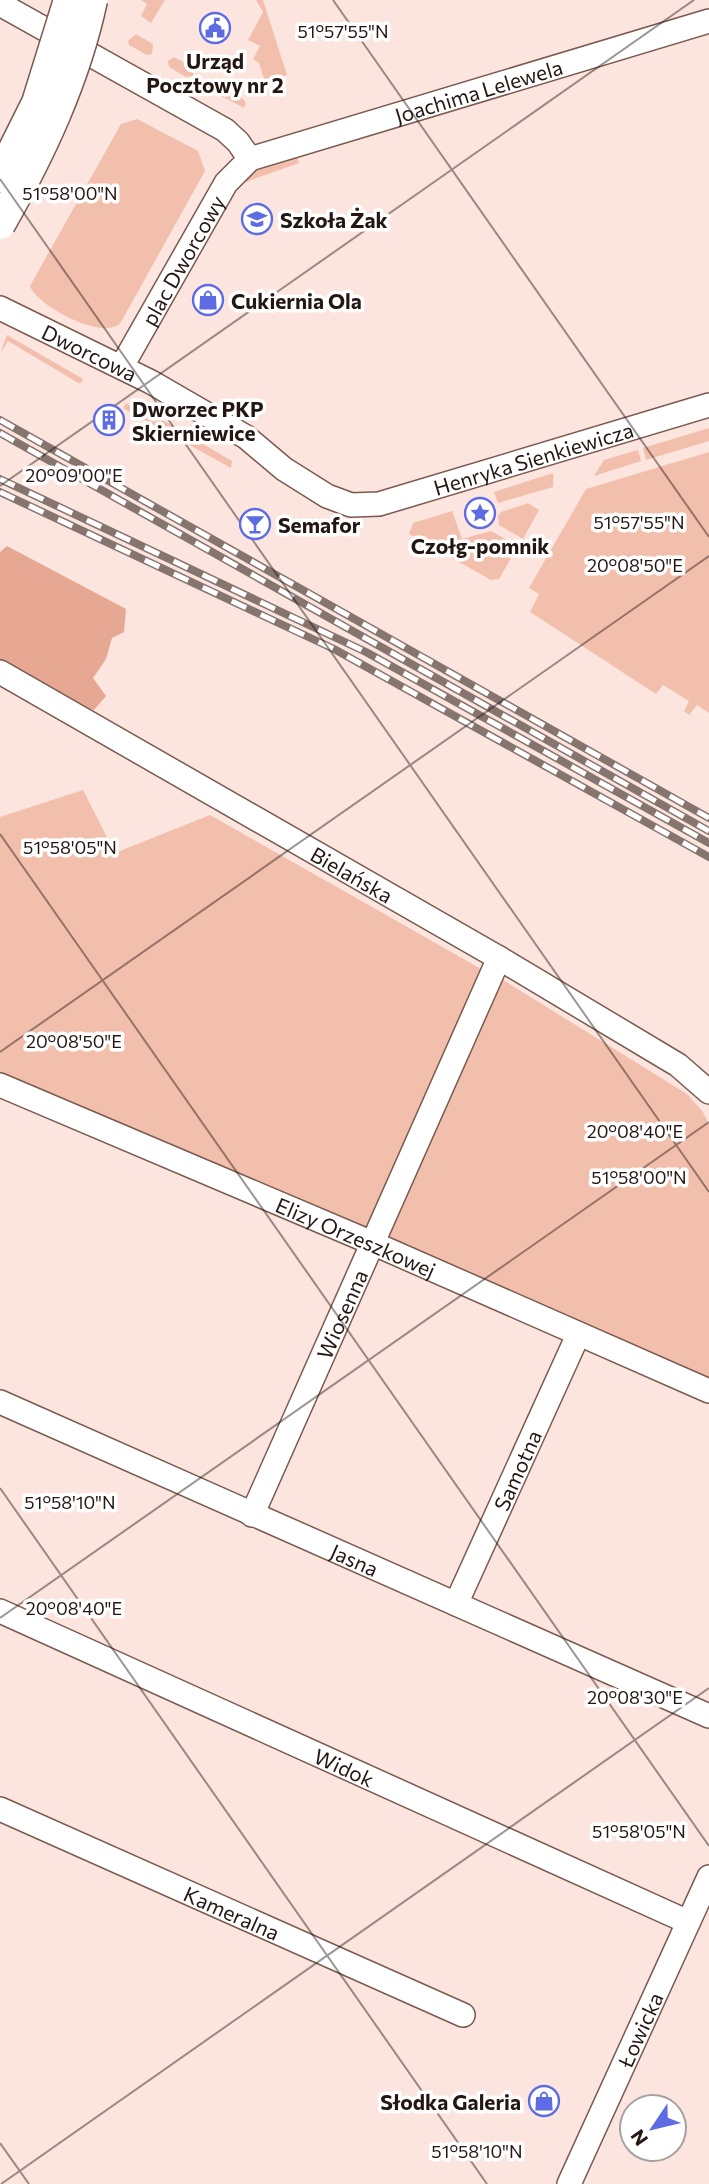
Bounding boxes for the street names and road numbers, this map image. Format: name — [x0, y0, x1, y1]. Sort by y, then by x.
street label: Joachima Lelewela — [392, 53, 565, 127]
street label: plac Dworcowy — [135, 190, 229, 330]
street label: Dworcowa — [38, 318, 141, 386]
street label: Henryka Sienkiewicza — [430, 416, 636, 499]
street label: Bielańska — [307, 841, 398, 907]
street label: Elizy Orzeszkowej — [272, 1191, 440, 1282]
street label: Wiosenna — [311, 1265, 372, 1362]
street label: Samotna — [488, 1426, 546, 1514]
street label: Jasna — [327, 1538, 383, 1581]
street label: Widok — [311, 1742, 378, 1791]
street label: Kameralna — [180, 1880, 284, 1944]
street label: Łowicka — [611, 1988, 667, 2072]

